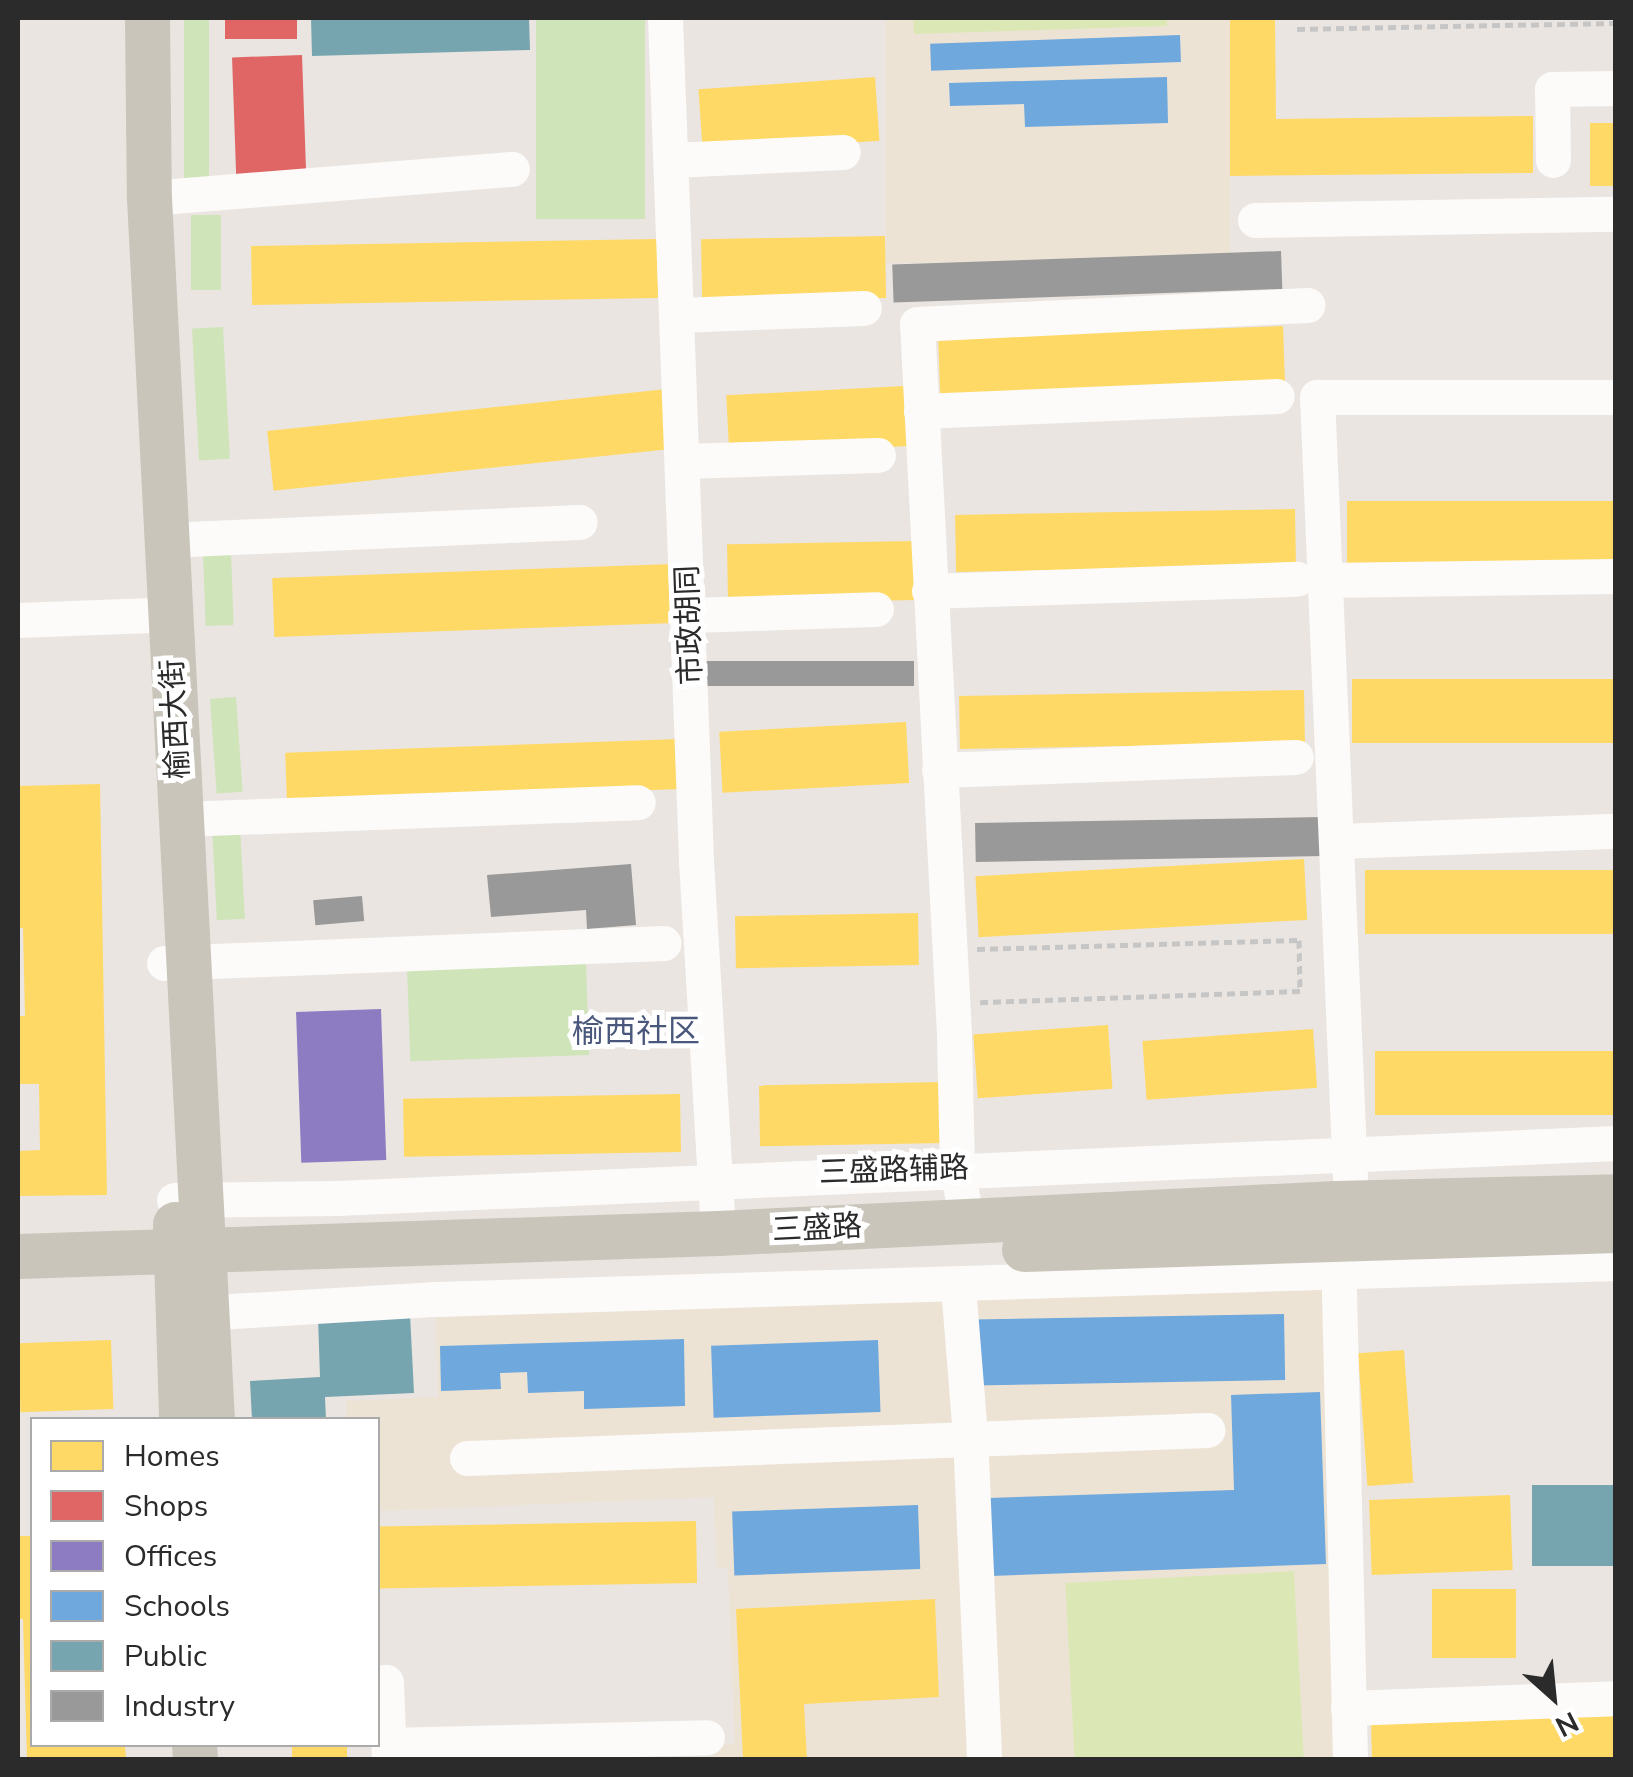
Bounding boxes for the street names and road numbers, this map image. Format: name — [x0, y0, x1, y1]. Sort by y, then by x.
street label: 市政胡同 — [670, 564, 710, 686]
street label: 榆西大街 — [155, 658, 197, 780]
street label: 三盛路辅路 — [818, 1150, 970, 1192]
street label: 三盛路 — [771, 1209, 863, 1249]

